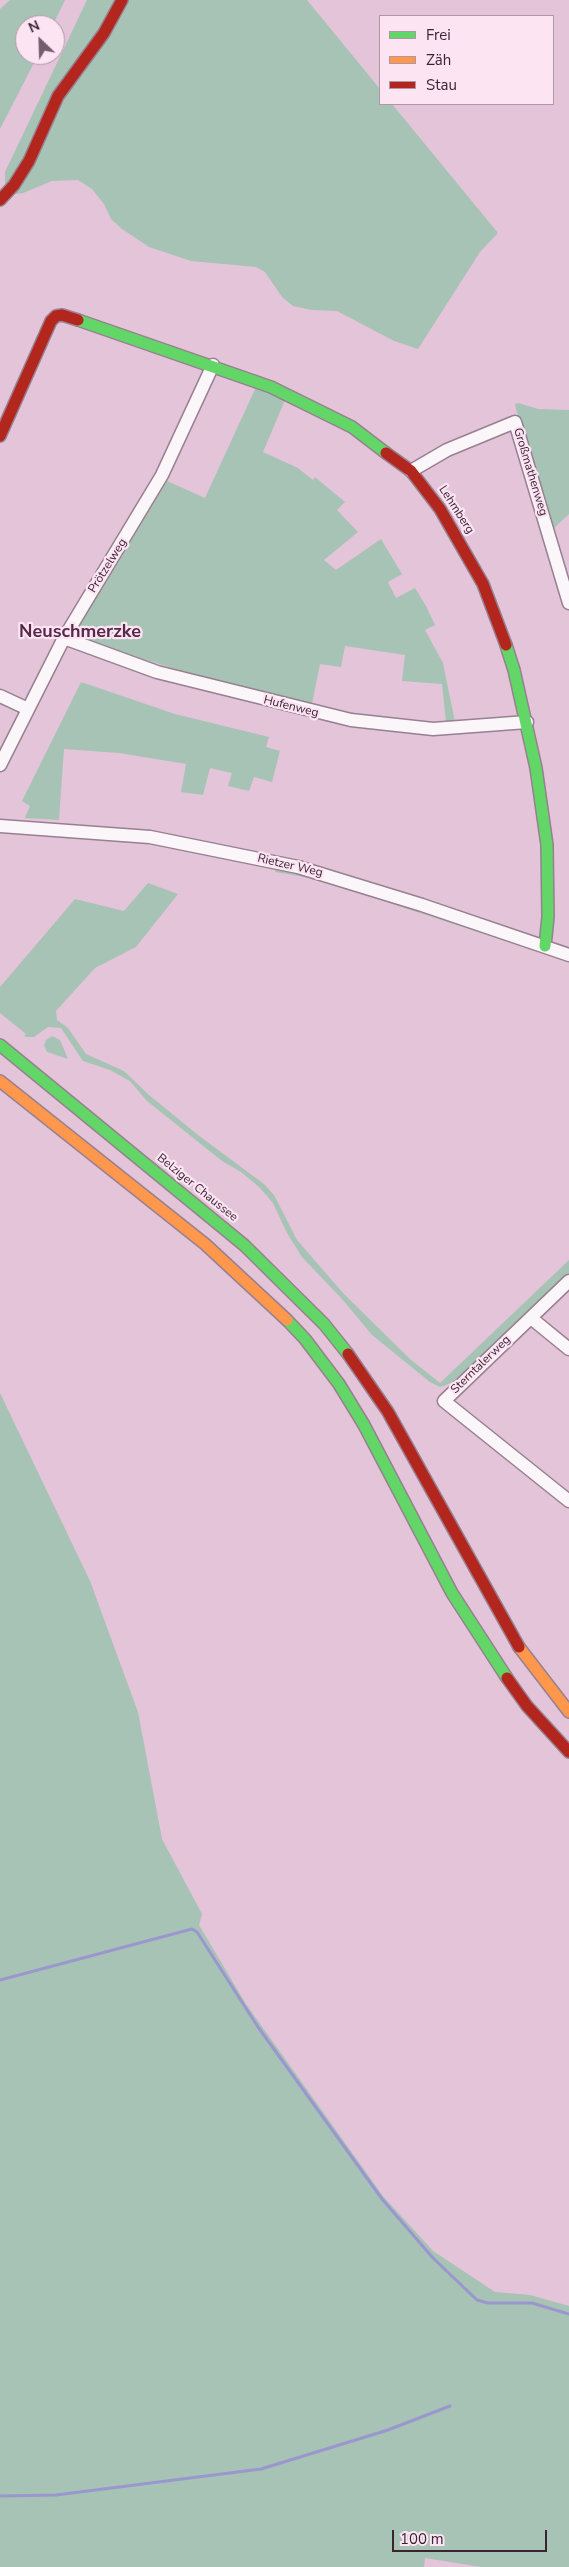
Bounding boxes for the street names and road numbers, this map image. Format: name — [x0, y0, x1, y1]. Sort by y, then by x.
street label: Großmathenweg — [510, 426, 550, 518]
street label: Lehmberg — [435, 483, 477, 537]
street label: Prötzelweg — [86, 536, 130, 596]
street label: Hufenweg — [262, 693, 320, 721]
street label: Rietzer Weg — [256, 852, 324, 880]
street label: Belziger Chaussee — [154, 1151, 240, 1225]
street label: Sterntalerweg — [448, 1333, 514, 1397]

